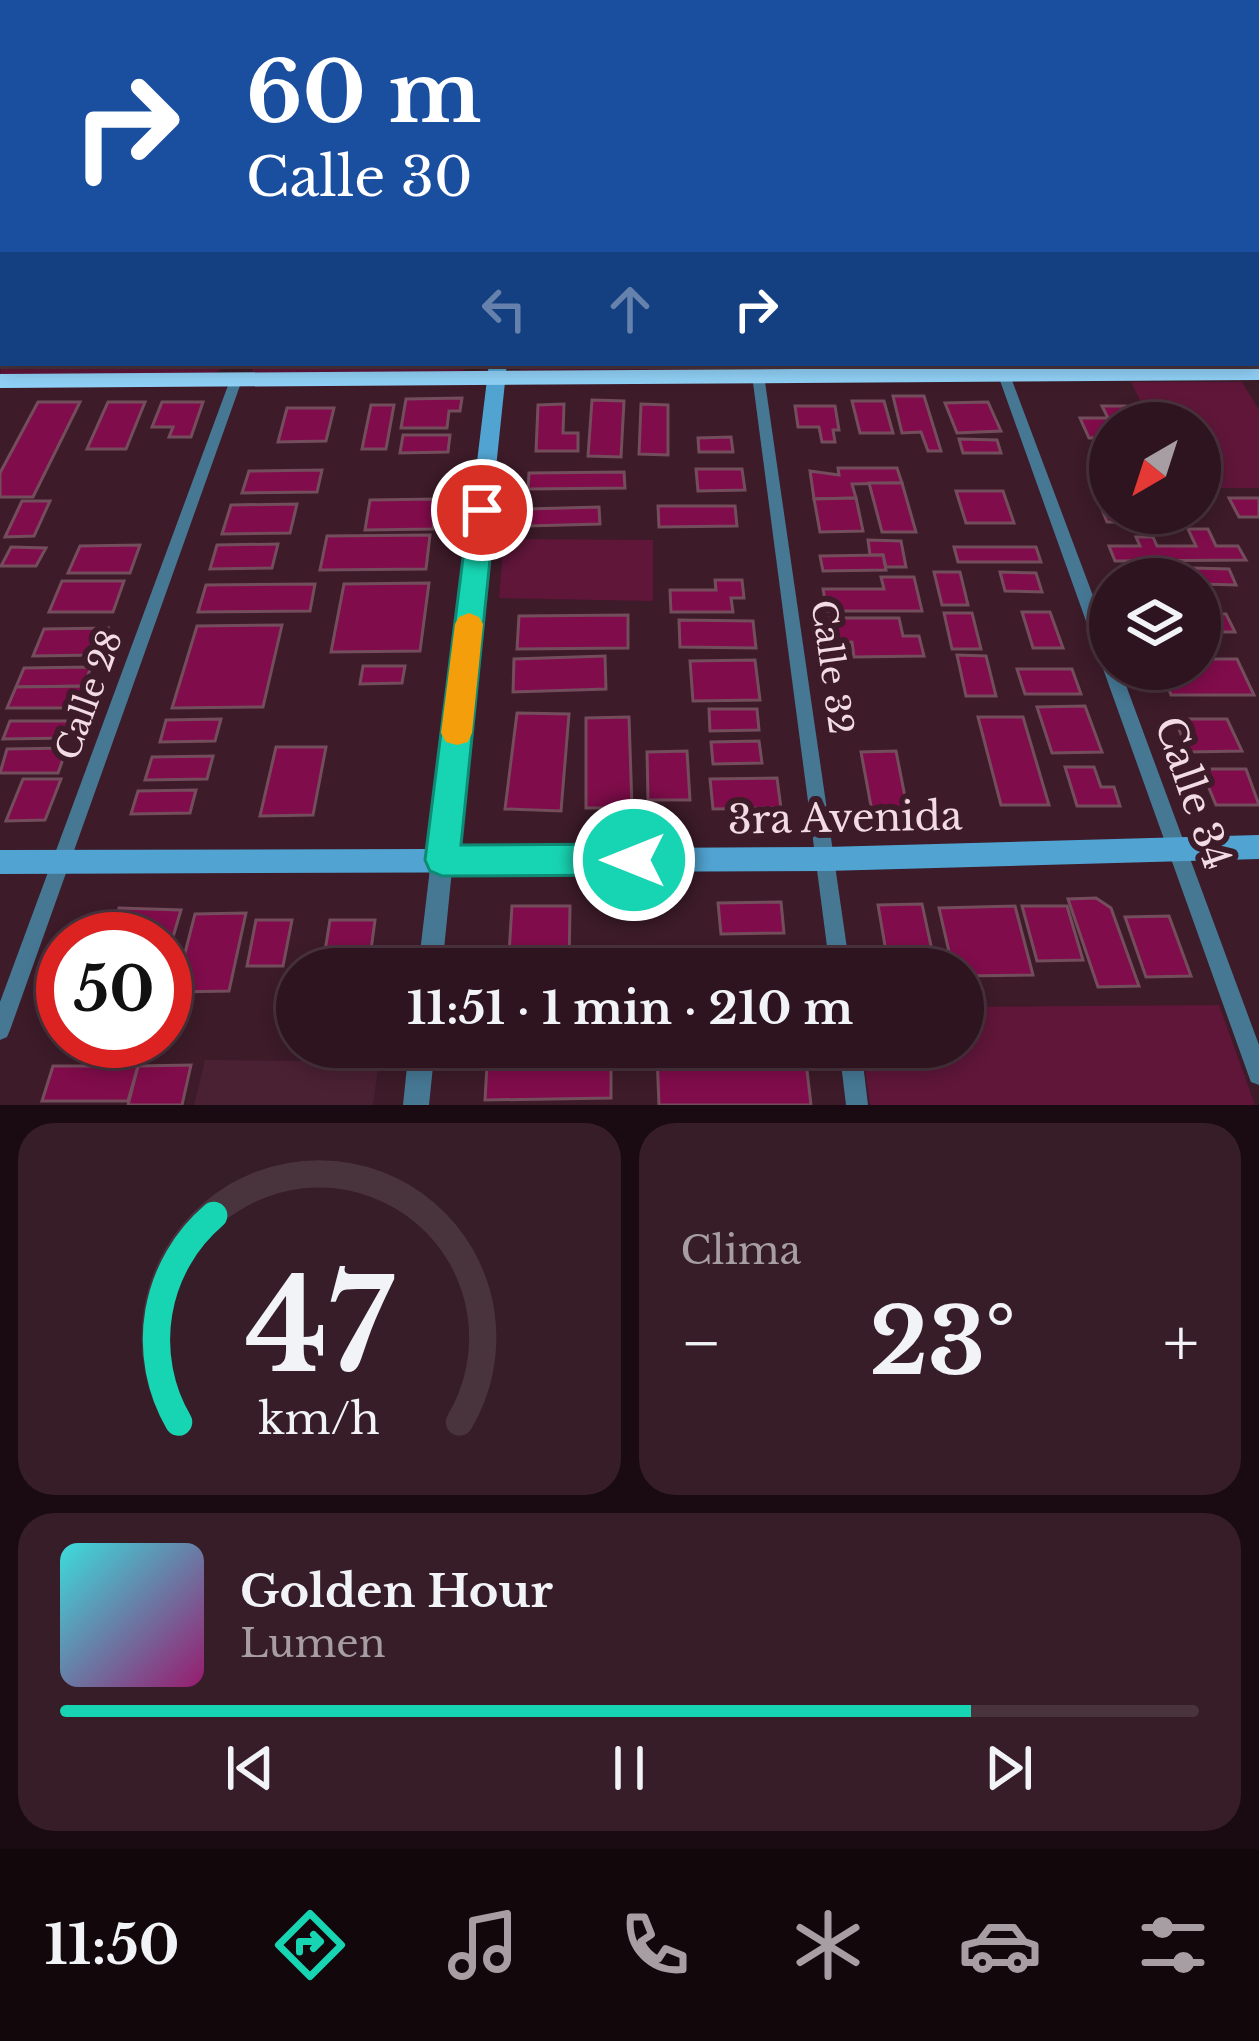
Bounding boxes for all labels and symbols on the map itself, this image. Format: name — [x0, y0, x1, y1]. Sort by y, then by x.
north arrow — [1089, 402, 1221, 534]
pin — [431, 459, 533, 561]
street label: Calle 32 — [802, 597, 862, 737]
street label: Calle 28 — [47, 625, 131, 765]
street label: Calle 34 — [1144, 710, 1242, 876]
street label: 3ra Avenida — [727, 791, 963, 845]
position arrow — [571, 797, 697, 923]
speed limit sign: 50 — [36, 912, 192, 1068]

